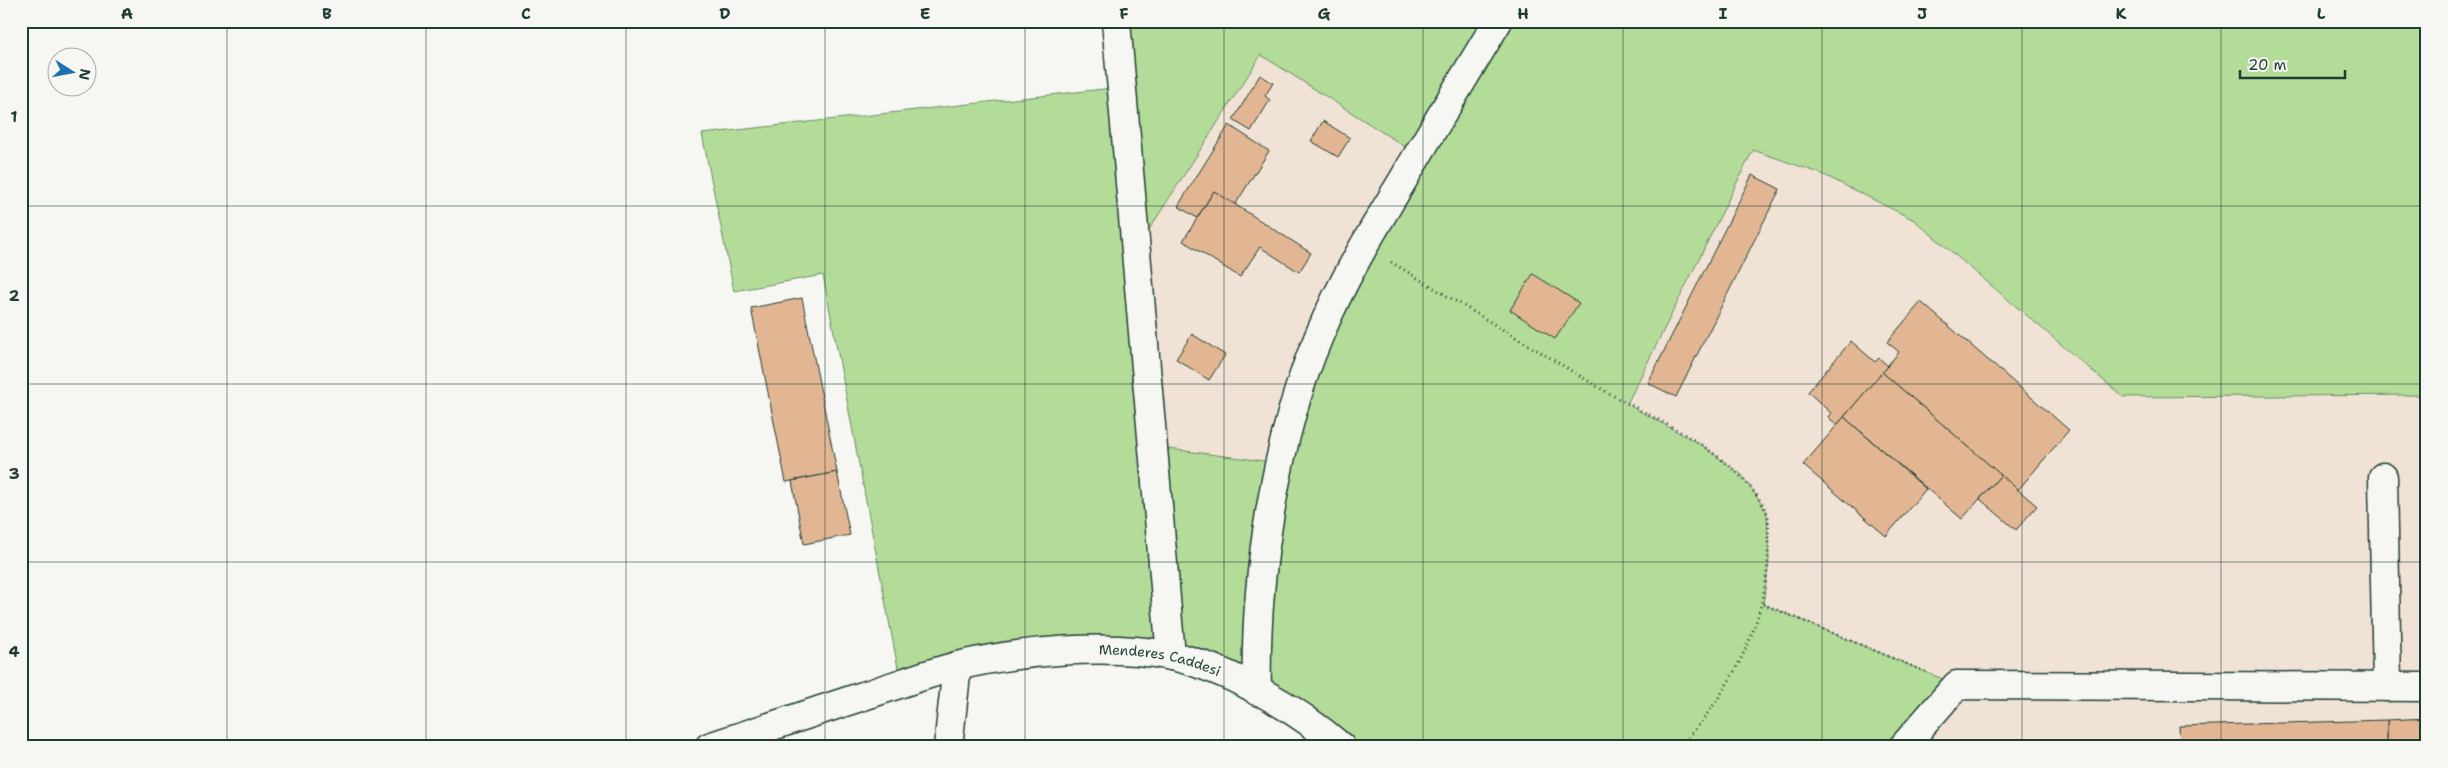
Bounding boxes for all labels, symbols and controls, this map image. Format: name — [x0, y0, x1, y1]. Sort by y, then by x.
text: A — [121, 3, 133, 24]
text: B — [322, 3, 332, 24]
text: C — [521, 3, 531, 24]
text: D — [719, 3, 731, 24]
text: E — [920, 3, 930, 24]
text: F — [1119, 3, 1129, 24]
text: G — [1318, 3, 1331, 24]
text: H — [1517, 3, 1529, 24]
text: I — [1719, 3, 1728, 24]
text: J — [1917, 3, 1927, 24]
text: K — [2116, 3, 2127, 24]
text: L — [2317, 3, 2326, 24]
north arrow — [48, 48, 98, 98]
scale bar — [2240, 48, 2346, 80]
text: 20 m — [2248, 55, 2287, 75]
text: N — [75, 67, 95, 82]
text: 1 — [10, 106, 18, 127]
text: 2 — [8, 285, 20, 306]
text: 3 — [8, 463, 20, 484]
street label: Menderes Caddesi — [1099, 640, 1223, 680]
text: 4 — [8, 641, 20, 662]

